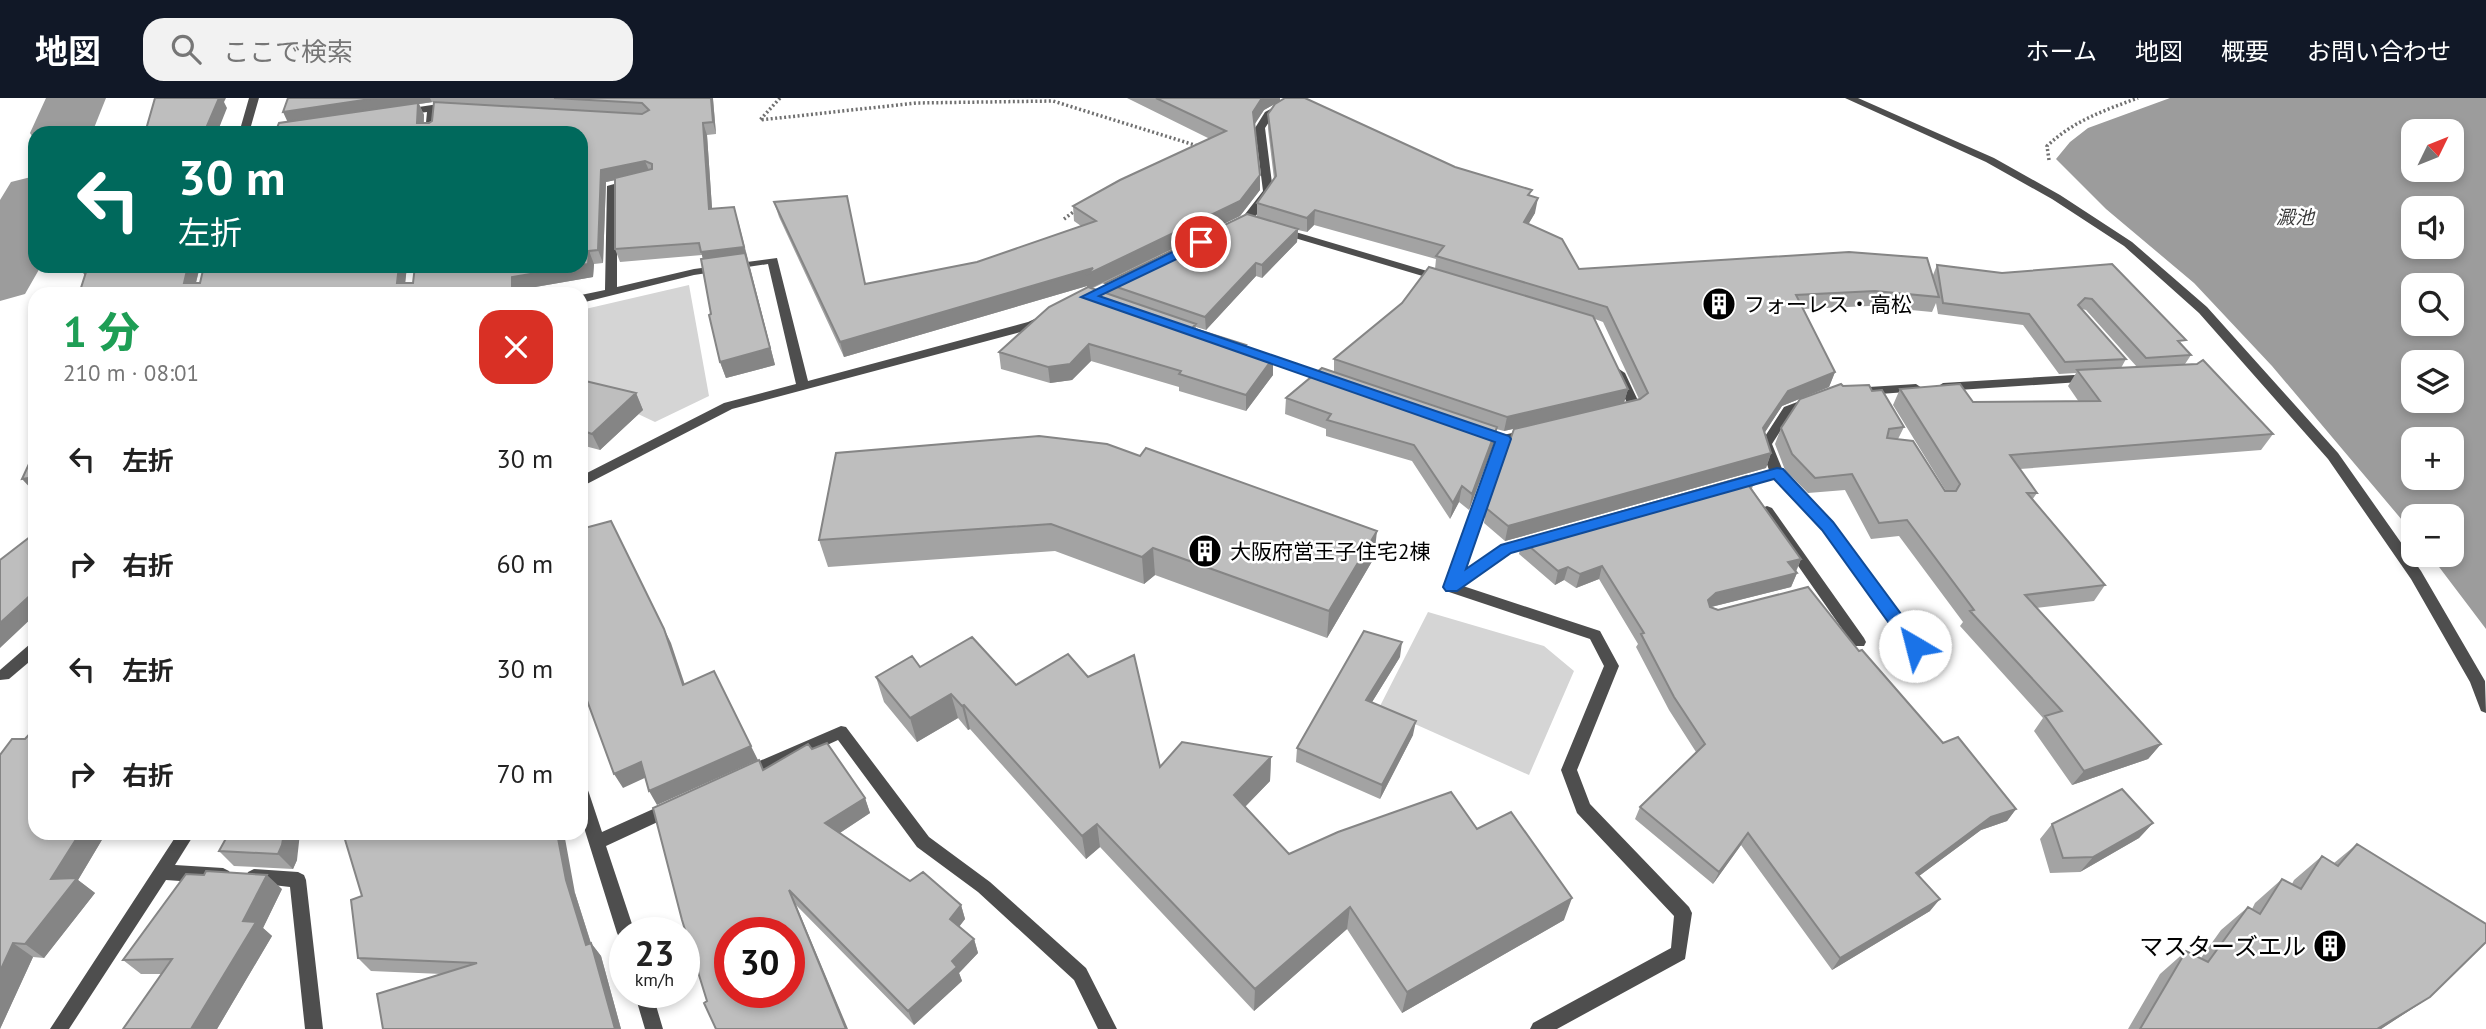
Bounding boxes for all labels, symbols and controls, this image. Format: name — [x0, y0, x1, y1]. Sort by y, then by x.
search box — [143, 18, 633, 81]
text: 地図 — [35, 29, 101, 72]
icon: search — [167, 30, 205, 68]
text: ここで検索 — [223, 35, 353, 68]
text: ホーム — [2026, 36, 2097, 67]
text: 地図 — [2135, 36, 2183, 67]
text: 概要 — [2221, 36, 2269, 67]
text: お問い合わせ — [2307, 36, 2451, 67]
north arrow — [2401, 119, 2464, 182]
map controls — [2401, 119, 2464, 567]
text: 30 m — [178, 145, 285, 209]
icon: left — [63, 154, 154, 245]
button: sound — [2401, 196, 2464, 259]
water label: 澱池 — [2276, 205, 2316, 229]
text: 左折 — [178, 211, 242, 253]
pin — [1171, 212, 1231, 272]
icon: arrive — [1182, 223, 1220, 261]
button: search — [2401, 273, 2464, 336]
building icon: フォーレス・高松 — [1700, 285, 1738, 323]
place label: フォーレス・高松 — [1744, 291, 1912, 318]
text: 1 分 — [63, 304, 139, 359]
button: close — [479, 310, 553, 384]
button: layers — [2401, 350, 2464, 413]
text: 210 m · 08:01 — [63, 358, 199, 387]
button: + — [2401, 427, 2464, 490]
icon: left — [63, 440, 101, 478]
text: 30 m — [497, 442, 553, 475]
text: 左折 — [122, 444, 174, 477]
button: − — [2401, 504, 2464, 567]
building icon: 大阪府営王子住宅2棟 — [1186, 532, 1224, 570]
place label: 大阪府営王子住宅2棟 — [1230, 538, 1430, 565]
icon: right — [63, 545, 101, 583]
text: 60 m — [497, 547, 553, 580]
text: 右折 — [122, 549, 174, 582]
position arrow — [1878, 609, 1952, 683]
icon: left — [63, 650, 101, 688]
text: 30 m — [497, 652, 553, 685]
text: 左折 — [122, 654, 174, 687]
icon: right — [63, 755, 101, 793]
text: 70 m — [497, 757, 553, 790]
text: 右折 — [122, 759, 174, 792]
speed limit sign: 30 — [714, 917, 805, 1008]
building icon: マスターズエル — [2311, 927, 2349, 965]
text: 23 — [635, 930, 674, 976]
place label: マスターズエル — [2139, 931, 2306, 962]
text: km/h — [635, 968, 674, 991]

